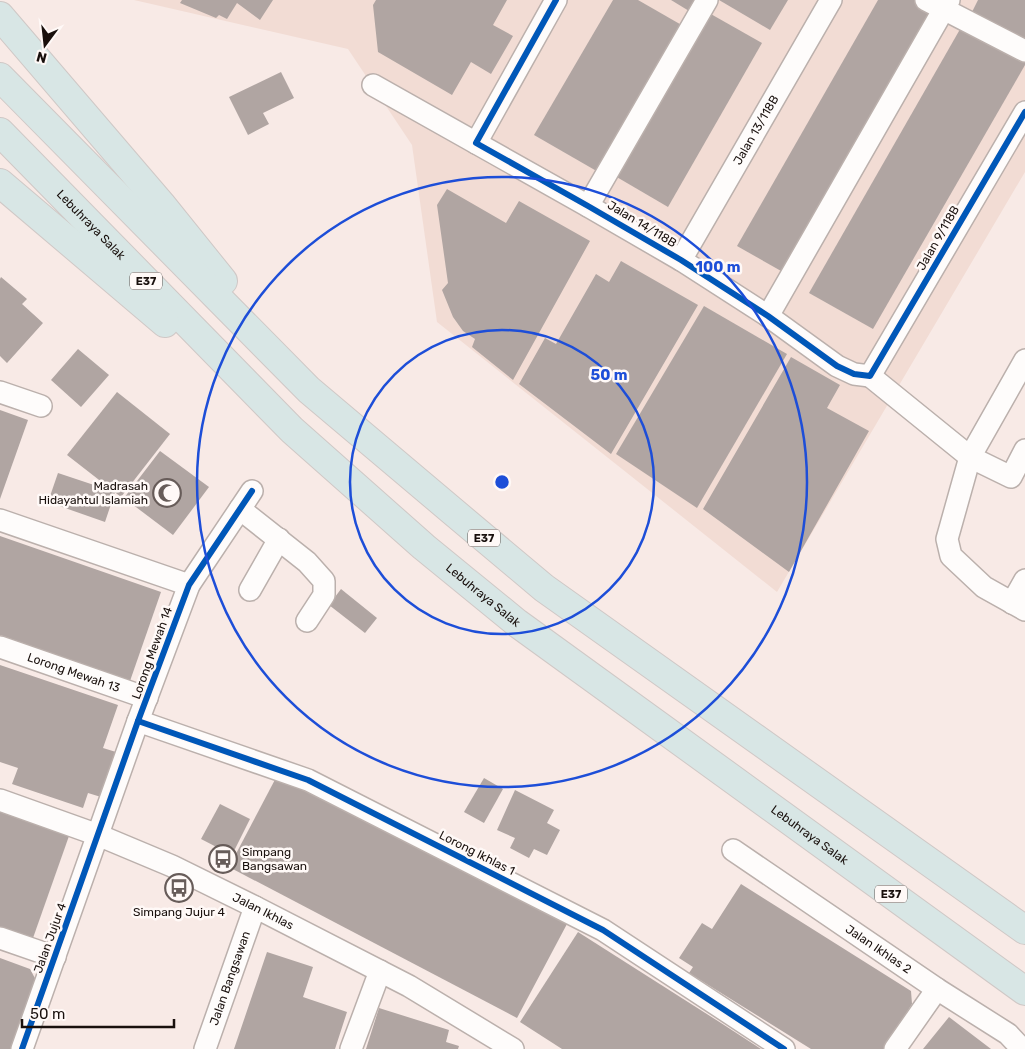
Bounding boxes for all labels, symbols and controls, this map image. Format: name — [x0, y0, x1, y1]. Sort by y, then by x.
north arrow — [20, 20, 70, 70]
text: N — [35, 48, 49, 67]
street label: Jalan 13/118B — [730, 93, 782, 167]
street label: Lebuhraya Salak — [54, 187, 129, 263]
street label: Jalan 14/118B — [605, 198, 679, 250]
street label: Jalan 9/118B — [914, 203, 962, 273]
text: 100 m — [696, 258, 740, 276]
road number: E37 — [130, 272, 162, 290]
text: 50 m — [591, 366, 627, 384]
centre of rings — [493, 473, 511, 491]
mosque icon: Madrasah Hidayahtul Islamiah — [152, 478, 182, 508]
place label: Madrasah Hidayahtul Islamiah — [38, 479, 148, 507]
road number: E37 — [468, 530, 500, 546]
street label: Lebuhraya Salak — [443, 561, 524, 630]
street label: Lorong Mewah 14 — [129, 604, 175, 701]
street label: Lorong Mewah 13 — [26, 650, 122, 695]
street label: Lebuhraya Salak — [768, 802, 852, 868]
street label: Lorong Ikhlas 1 — [437, 828, 517, 878]
bus stop icon: Simpang Bangsawan — [208, 844, 238, 874]
place label: Simpang Bangsawan — [242, 845, 307, 873]
bus stop icon: Simpang Jujur 4 — [164, 873, 194, 903]
road number: E37 — [875, 886, 907, 902]
street label: Jalan Ikhlas — [230, 890, 296, 933]
street label: Jalan Jujur 4 — [31, 900, 69, 975]
place label: Simpang Jujur 4 — [133, 905, 226, 919]
street label: Jalan Ikhlas 2 — [843, 922, 914, 976]
street label: Jalan Bangsawan — [207, 929, 253, 1027]
scale bar — [22, 996, 175, 1028]
text: 50 m — [30, 1005, 65, 1023]

